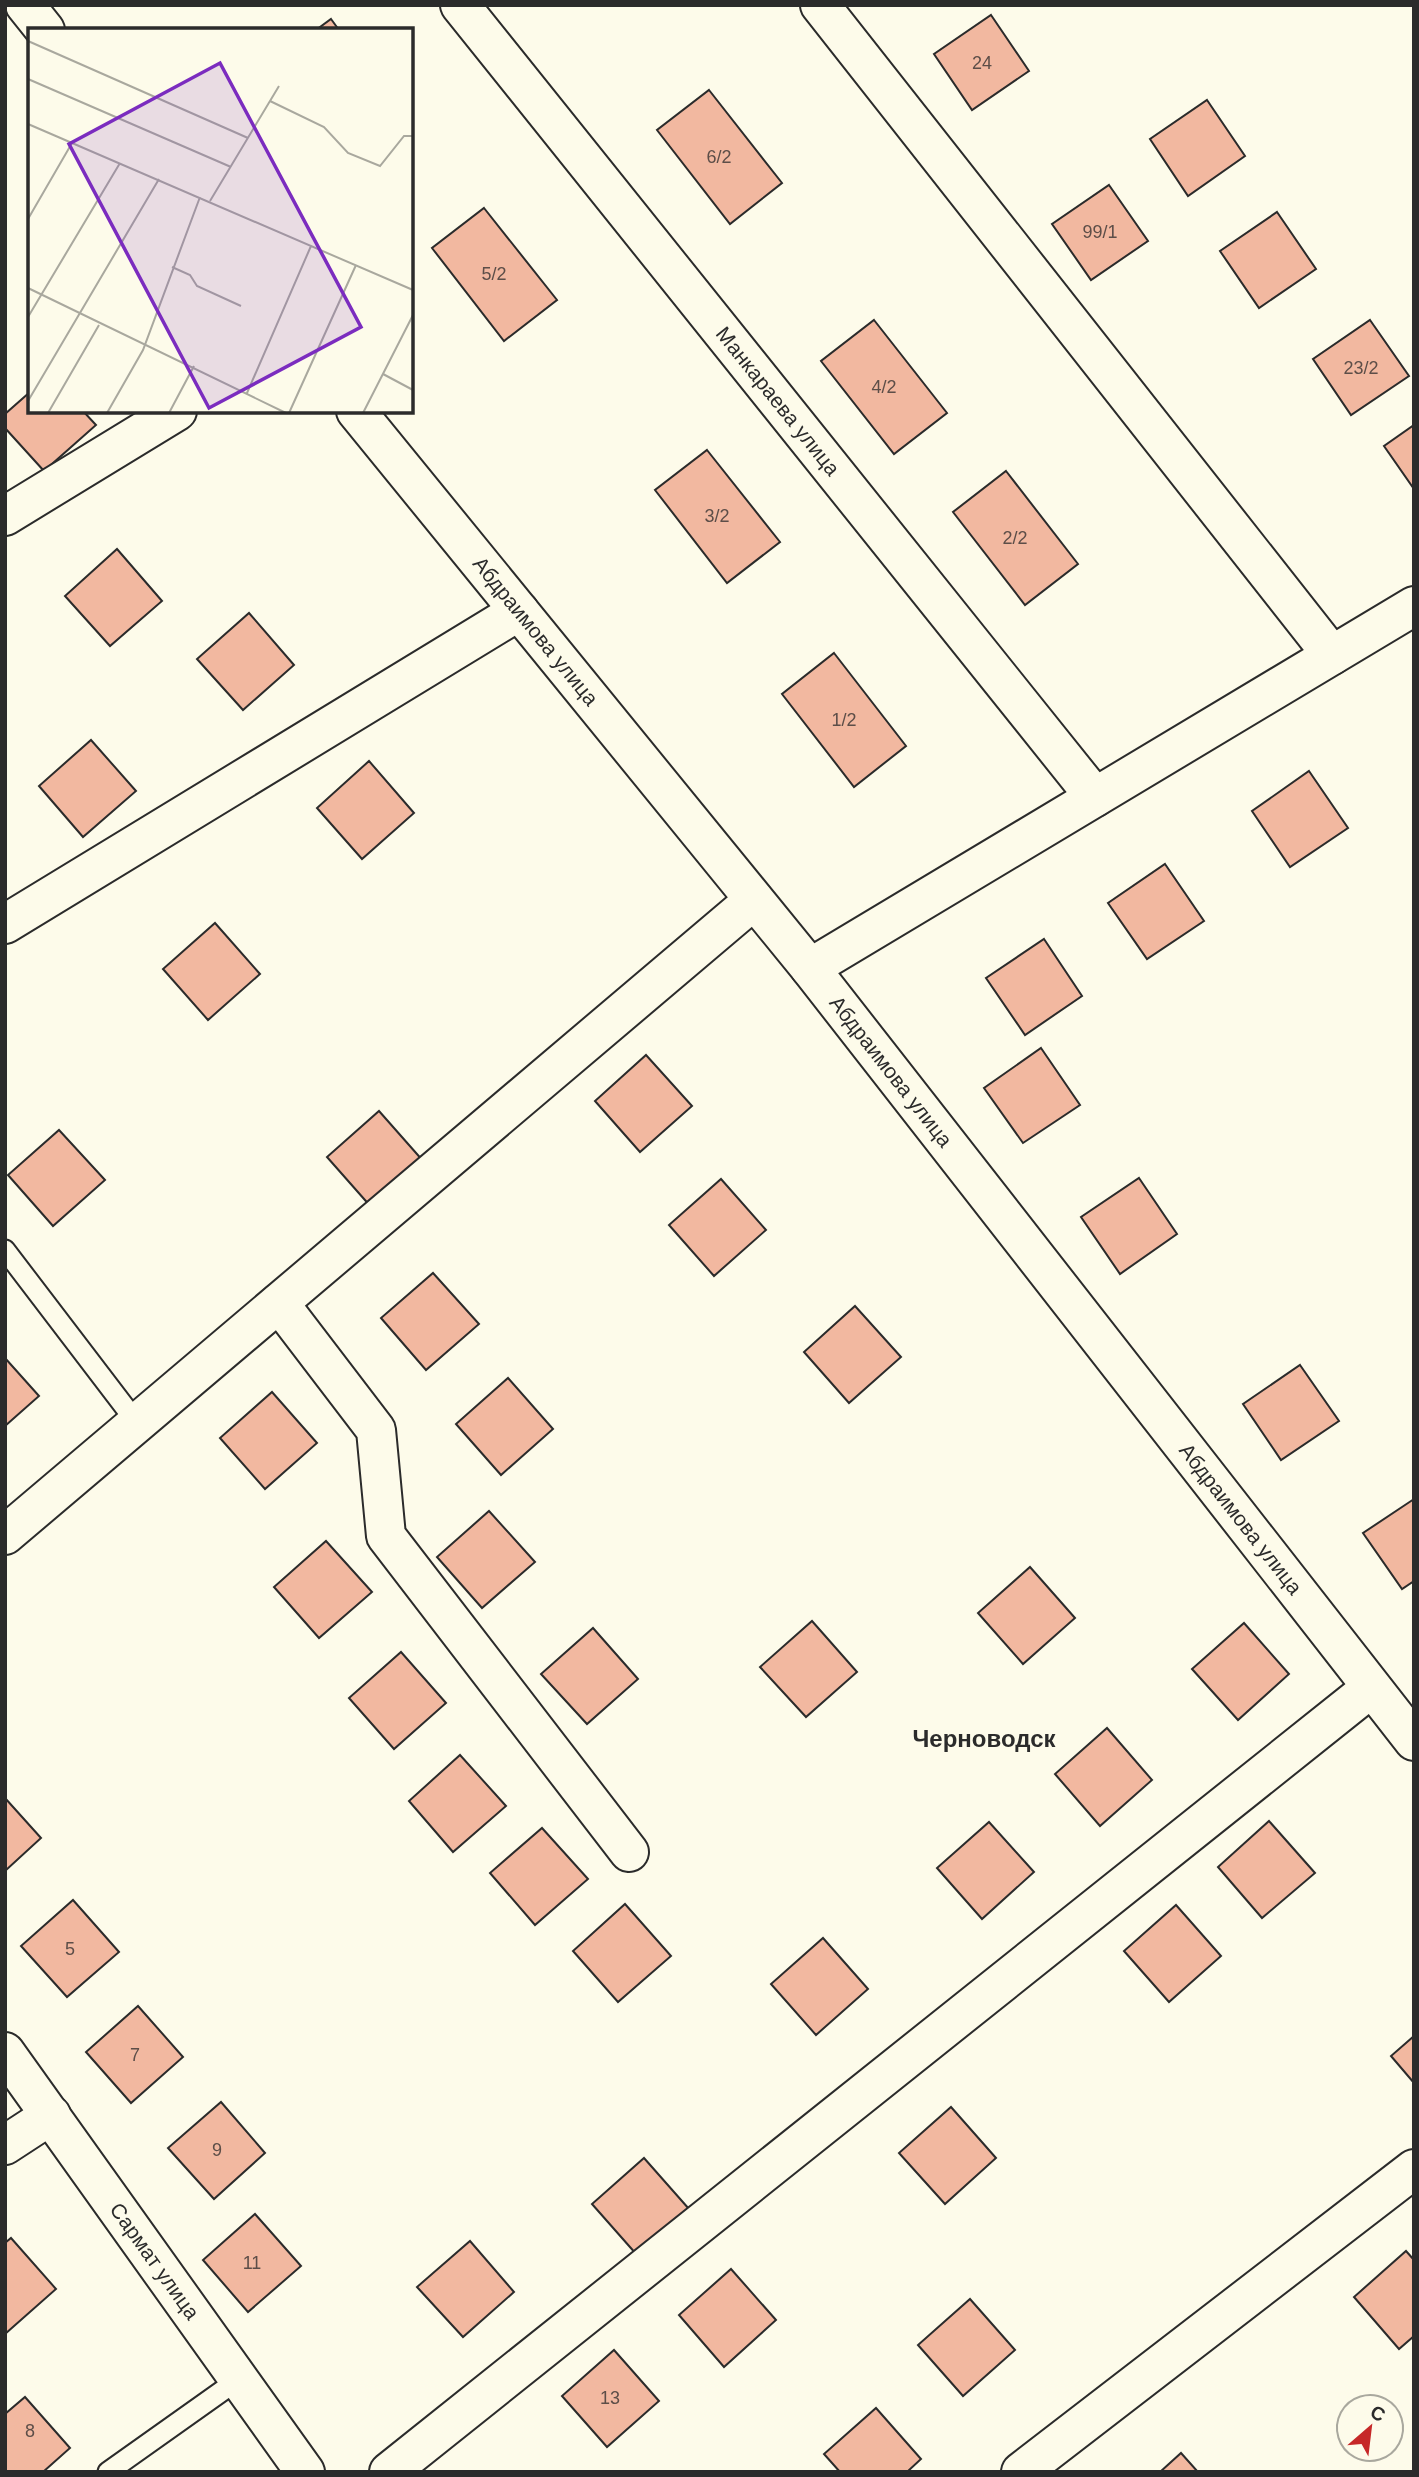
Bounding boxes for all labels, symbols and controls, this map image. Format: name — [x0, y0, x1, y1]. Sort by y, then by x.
inset map — [28, 28, 413, 413]
house number: 24 — [972, 53, 992, 73]
house number: 6/2 — [706, 147, 732, 167]
house number: 99/1 — [1082, 222, 1118, 242]
house number: 5/2 — [481, 264, 507, 284]
street label: Манкараева улица — [712, 322, 845, 480]
house number: 23/2 — [1343, 358, 1379, 378]
house number: 4/2 — [871, 377, 897, 397]
house number: 3/2 — [704, 506, 730, 526]
house number: 2/2 — [1002, 528, 1028, 548]
street label: Абдраимова улица — [469, 552, 603, 710]
house number: 1/2 — [831, 710, 857, 730]
street label: Абдраимова улица — [825, 991, 957, 1151]
street label: Абдраимова улица — [1175, 1439, 1307, 1599]
district label: Черноводск — [912, 1725, 1057, 1752]
house number: 5 — [65, 1939, 75, 1959]
house number: 7 — [130, 2045, 140, 2065]
house number: 9 — [212, 2140, 222, 2160]
street label: Сармат улица — [105, 2198, 204, 2324]
house number: 11 — [243, 2253, 261, 2273]
house number: 13 — [600, 2388, 620, 2408]
north arrow — [1335, 2393, 1405, 2463]
text: С — [1367, 2401, 1389, 2426]
house number: 8 — [25, 2421, 35, 2441]

